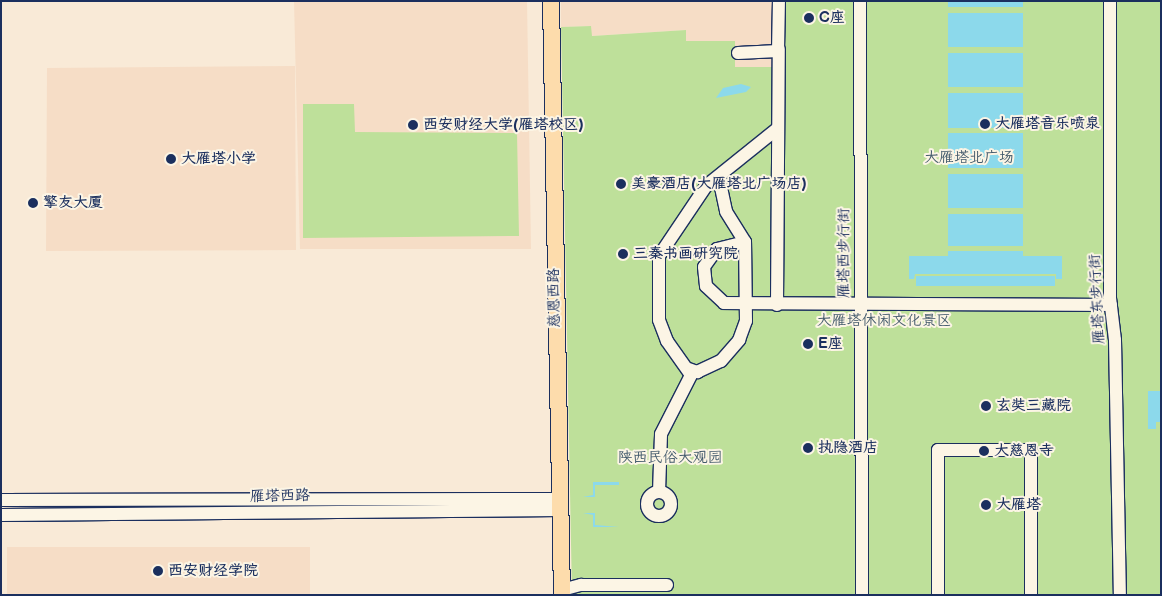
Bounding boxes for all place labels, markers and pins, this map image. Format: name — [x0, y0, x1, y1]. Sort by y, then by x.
place label: C座 — [819, 9, 845, 27]
marker: C座 — [803, 12, 815, 24]
place label: 大雁塔音乐喷泉 — [995, 115, 1100, 133]
place label: 西安财经大学(雁塔校区) — [423, 116, 584, 134]
marker: 大雁塔音乐喷泉 — [979, 118, 991, 130]
marker: 西安财经大学(雁塔校区) — [407, 119, 419, 131]
place label: 大雁塔小学 — [181, 150, 256, 168]
marker: 大雁塔小学 — [165, 153, 177, 165]
place label: 美豪酒店(大雁塔北广场店) — [631, 175, 807, 193]
marker: 美豪酒店(大雁塔北广场店) — [615, 178, 627, 190]
place label: 擎友大厦 — [43, 194, 103, 212]
marker: 擎友大厦 — [27, 197, 39, 209]
place label: 三秦书画研究院 — [633, 245, 738, 263]
marker: 三秦书画研究院 — [617, 248, 629, 260]
place label: E座 — [818, 335, 843, 353]
marker: E座 — [802, 338, 814, 350]
place label: 玄奘三藏院 — [996, 397, 1071, 415]
marker: 玄奘三藏院 — [980, 400, 992, 412]
place label: 执隐酒店 — [818, 439, 878, 457]
marker: 执隐酒店 — [802, 442, 814, 454]
place label: 大慈恩寺 — [994, 442, 1054, 460]
marker: 大慈恩寺 — [978, 445, 990, 457]
place label: 大雁塔 — [996, 496, 1041, 514]
marker: 大雁塔 — [980, 499, 992, 511]
place label: 西安财经学院 — [168, 562, 258, 580]
marker: 西安财经学院 — [152, 565, 164, 577]

